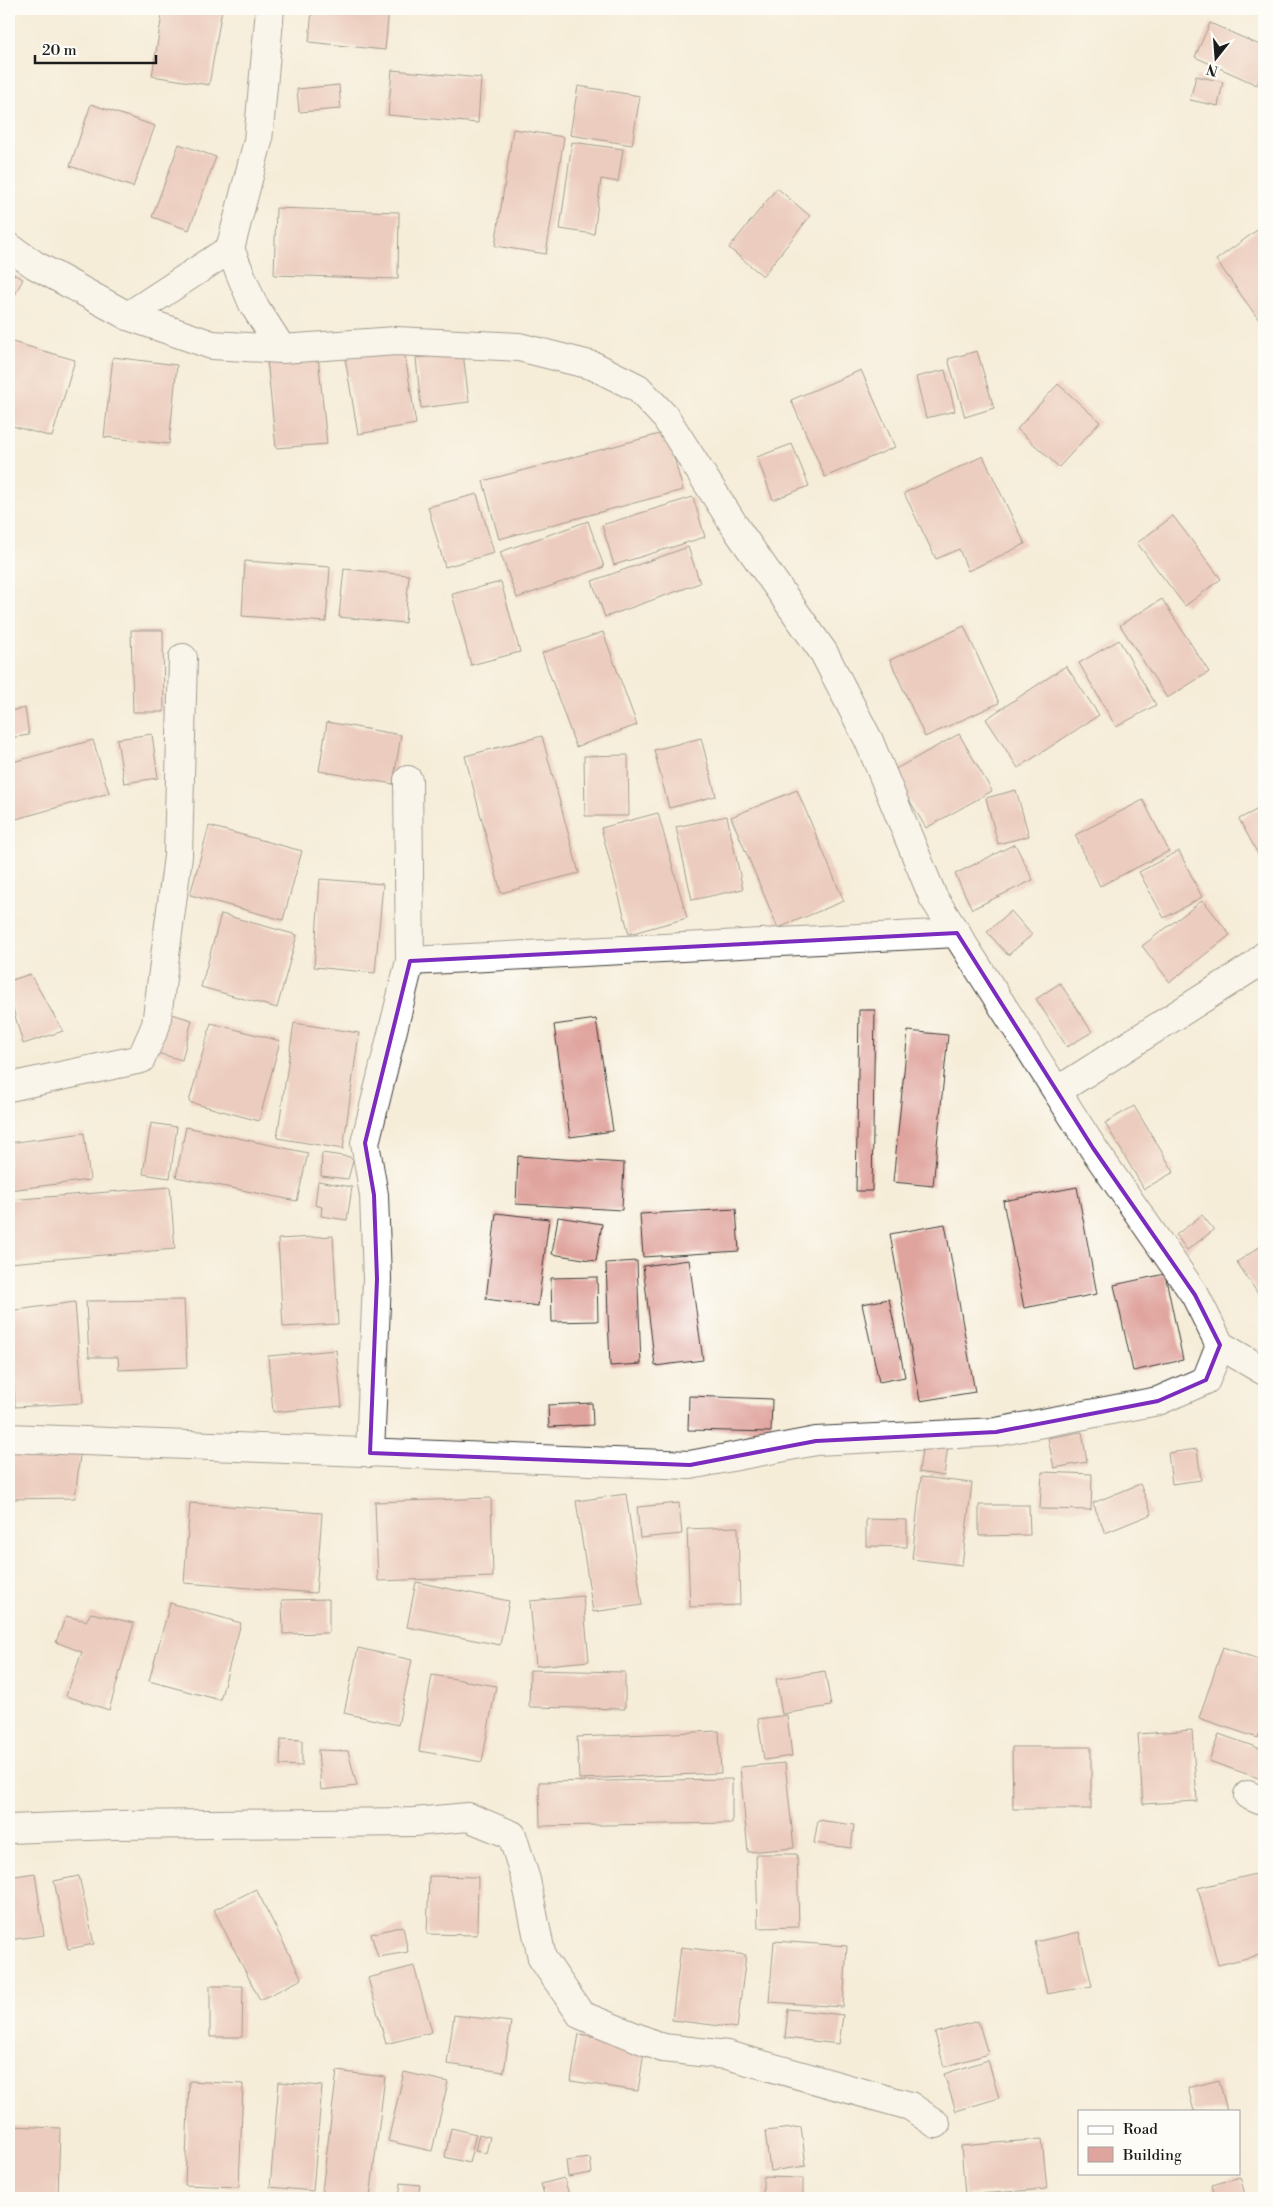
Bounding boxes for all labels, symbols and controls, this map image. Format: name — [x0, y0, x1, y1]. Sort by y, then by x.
scale bar — [35, 32, 156, 64]
north arrow — [1190, 32, 1240, 82]
text: 20 m — [42, 41, 77, 60]
text: N — [1205, 59, 1220, 80]
legend — [1078, 2110, 1240, 2174]
text: Road — [1123, 2120, 1158, 2139]
text: Building — [1122, 2146, 1182, 2165]

